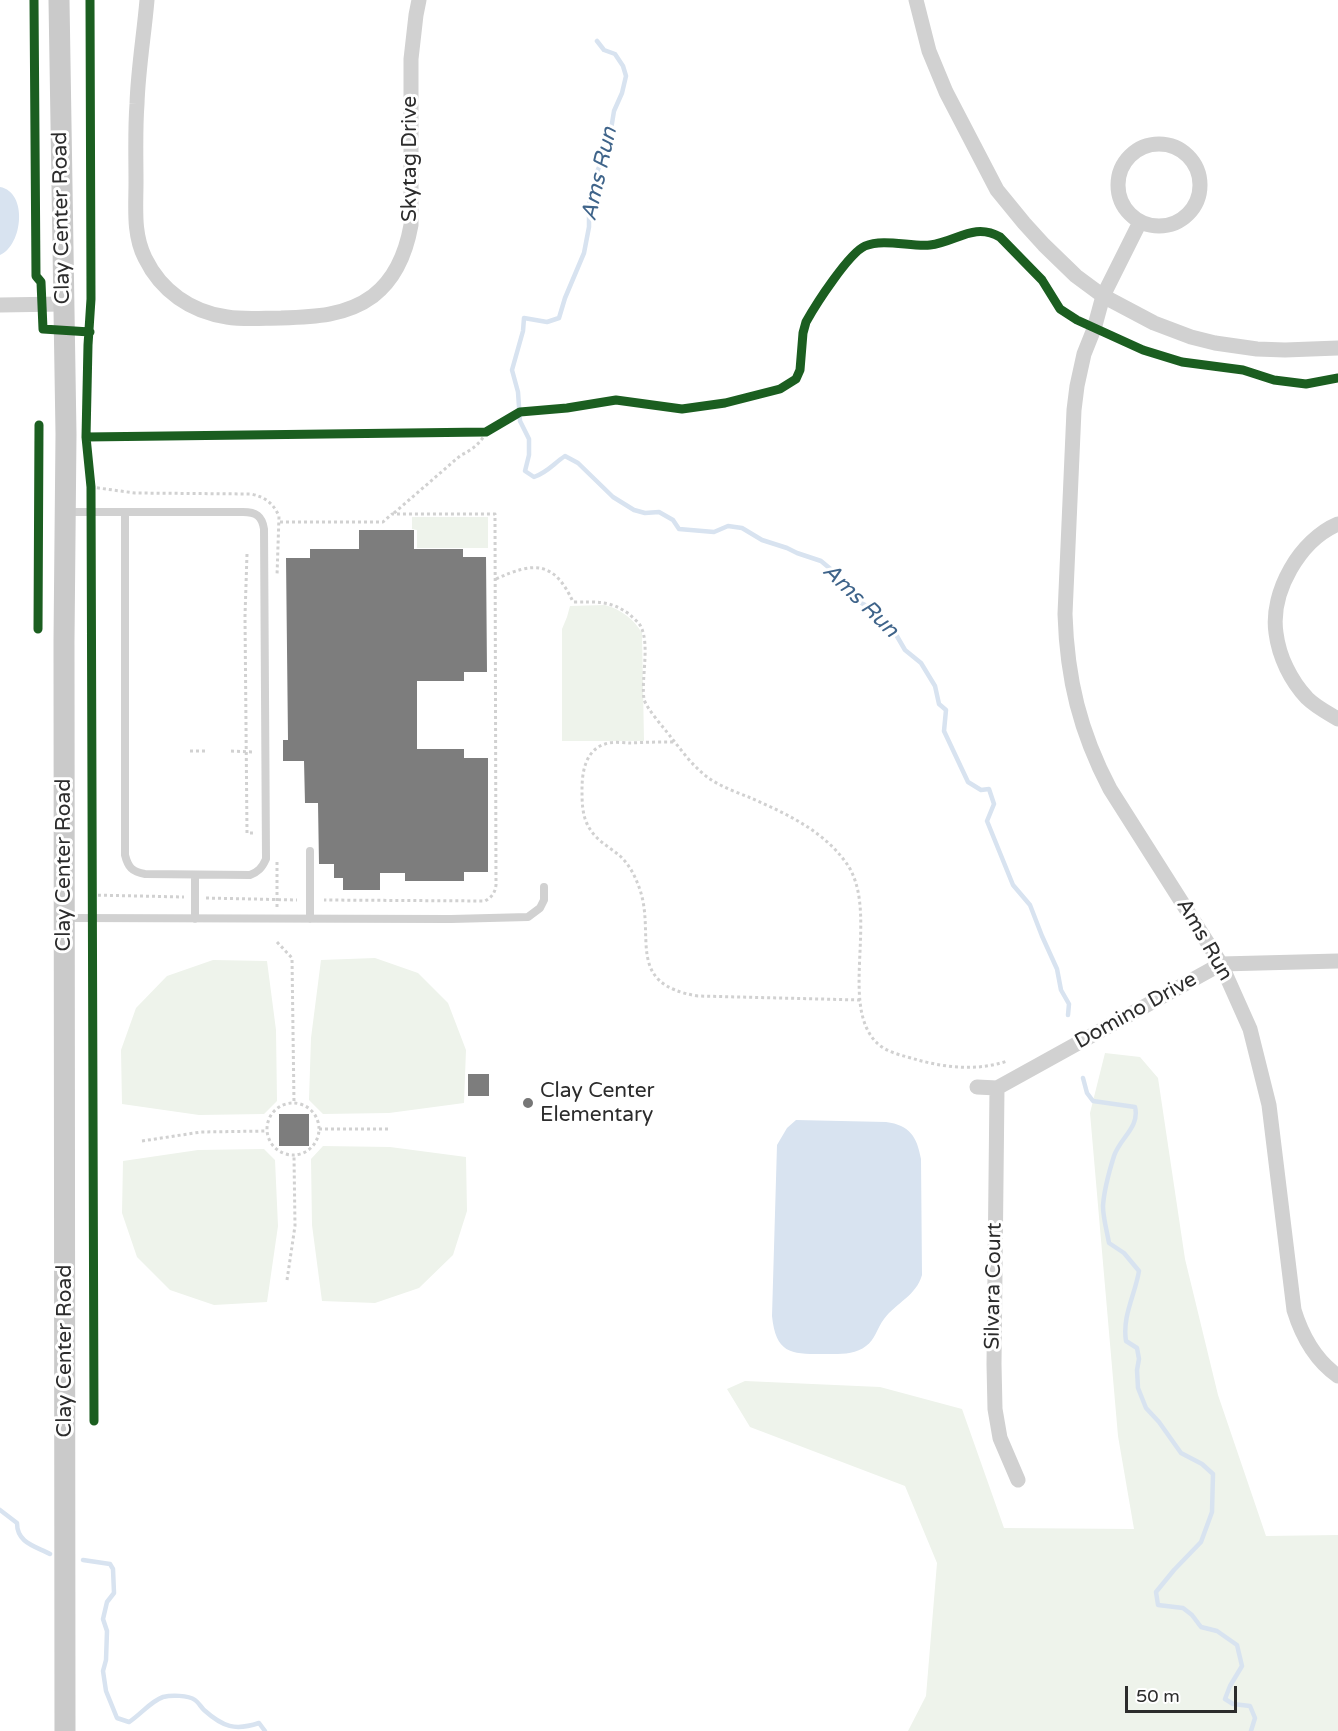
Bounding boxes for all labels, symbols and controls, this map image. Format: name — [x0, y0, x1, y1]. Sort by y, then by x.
street label: Skytag Drive — [397, 96, 423, 222]
water label: Ams Run — [576, 125, 624, 223]
street label: Clay Center Road — [48, 131, 76, 305]
water label: Ams Run — [817, 558, 903, 644]
street label: Clay Center Road — [51, 779, 77, 951]
street label: Ams Run — [1170, 894, 1238, 986]
street label: Domino Drive — [1071, 967, 1201, 1055]
place label: Clay Center Elementary — [540, 1078, 655, 1128]
marker: Clay Center Elementary — [521, 1096, 535, 1110]
street label: Silvara Court — [980, 1222, 1008, 1350]
street label: Clay Center Road — [52, 1265, 78, 1437]
scale bar — [1128, 1674, 1240, 1712]
text: 50 m — [1136, 1685, 1180, 1707]

